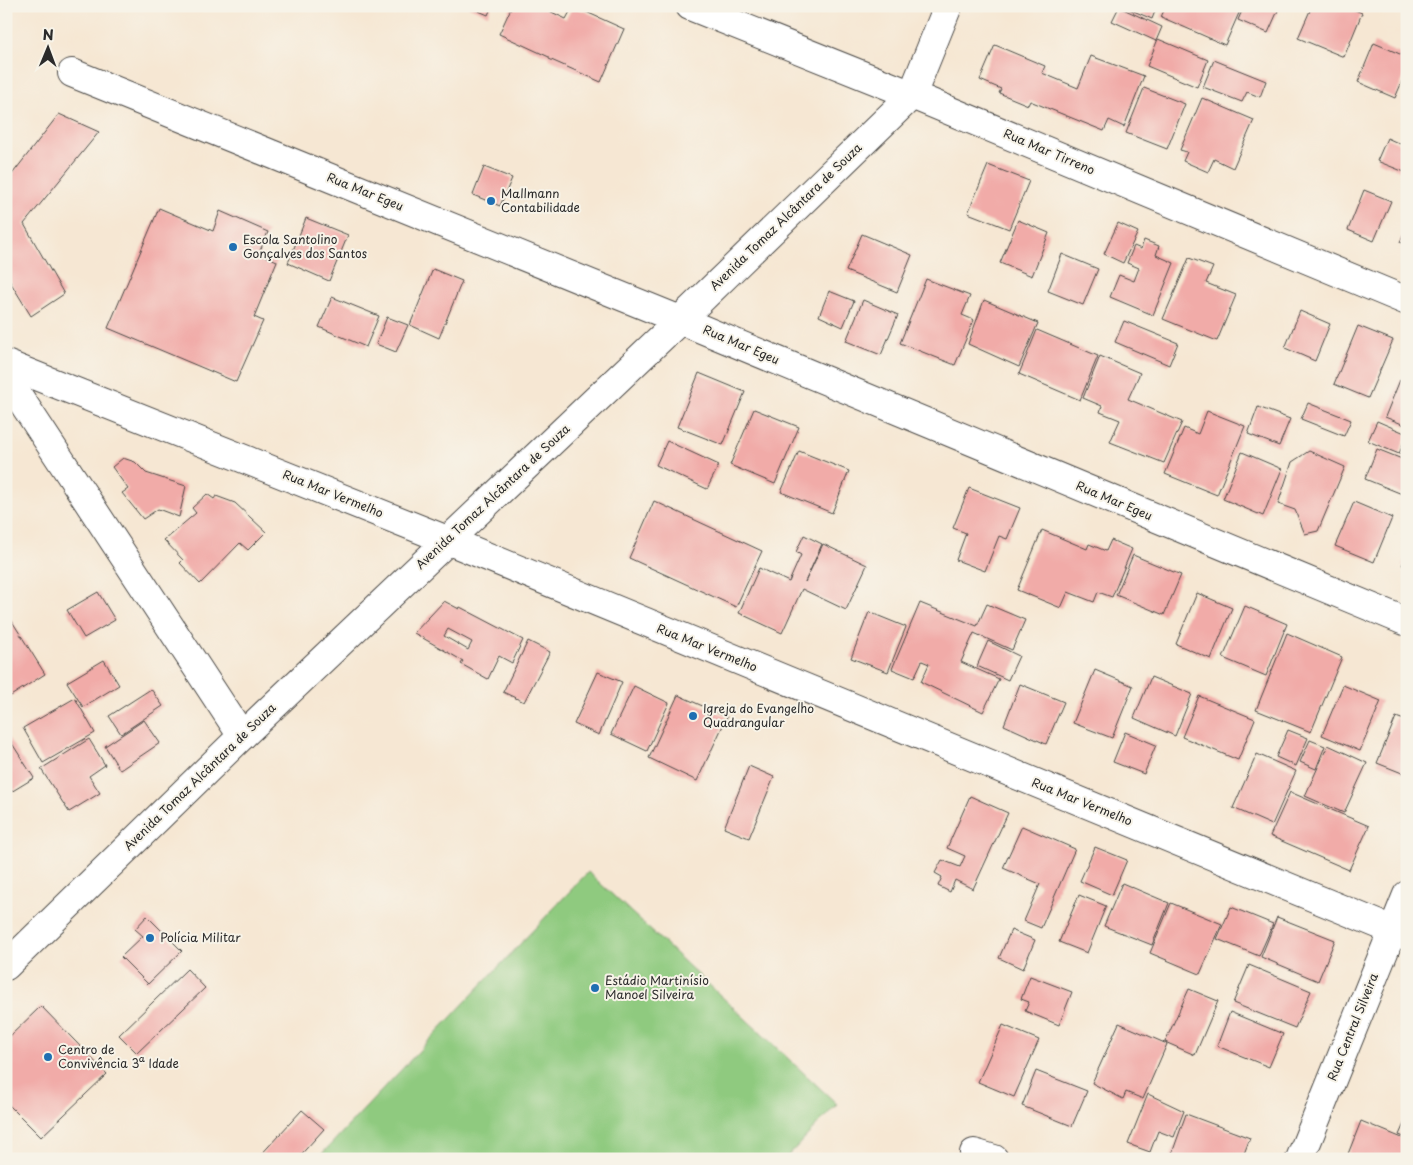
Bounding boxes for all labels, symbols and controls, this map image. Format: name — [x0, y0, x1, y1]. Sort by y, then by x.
north arrow — [22, 22, 72, 72]
text: N — [43, 24, 54, 45]
street label: Rua Mar Tirreno — [1001, 124, 1098, 179]
street label: Avenida Tomaz Alcântara de Souza — [705, 138, 866, 294]
street label: Rua Mar Egeu — [324, 168, 406, 215]
place label: Mallmann Contabilidade — [501, 184, 580, 216]
marker: Mallmann Contabilidade — [485, 195, 497, 207]
place label: Escola Santolino Gonçalves dos Santos — [243, 230, 367, 262]
marker: Escola Santolino Gonçalves dos Santos — [227, 241, 239, 253]
street label: Rua Mar Egeu — [701, 320, 782, 368]
street label: Avenida Tomaz Alcântara de Souza — [411, 419, 574, 573]
street label: Rua Mar Vermelho — [280, 465, 387, 522]
street label: Rua Mar Egeu — [1074, 476, 1155, 524]
street label: Rua Mar Vermelho — [654, 619, 761, 676]
street label: Avenida Tomaz Alcântara de Souza — [119, 698, 280, 854]
place label: Igreja do Evangelho Quadrangular — [703, 699, 814, 731]
marker: Igreja do Evangelho Quadrangular — [687, 710, 699, 722]
street label: Rua Mar Vermelho — [1029, 773, 1136, 830]
place label: Polícia Militar — [160, 928, 241, 946]
marker: Polícia Militar — [144, 932, 156, 944]
street label: Rua Central Silveira — [1322, 969, 1382, 1083]
place label: Estádio Martinísio Manoel Silveira — [605, 971, 709, 1003]
marker: Estádio Martinísio Manoel Silveira — [589, 982, 601, 994]
place label: Centro de Convivência 3ª Idade — [58, 1040, 179, 1072]
marker: Centro de Convivência 3ª Idade — [42, 1051, 54, 1063]

